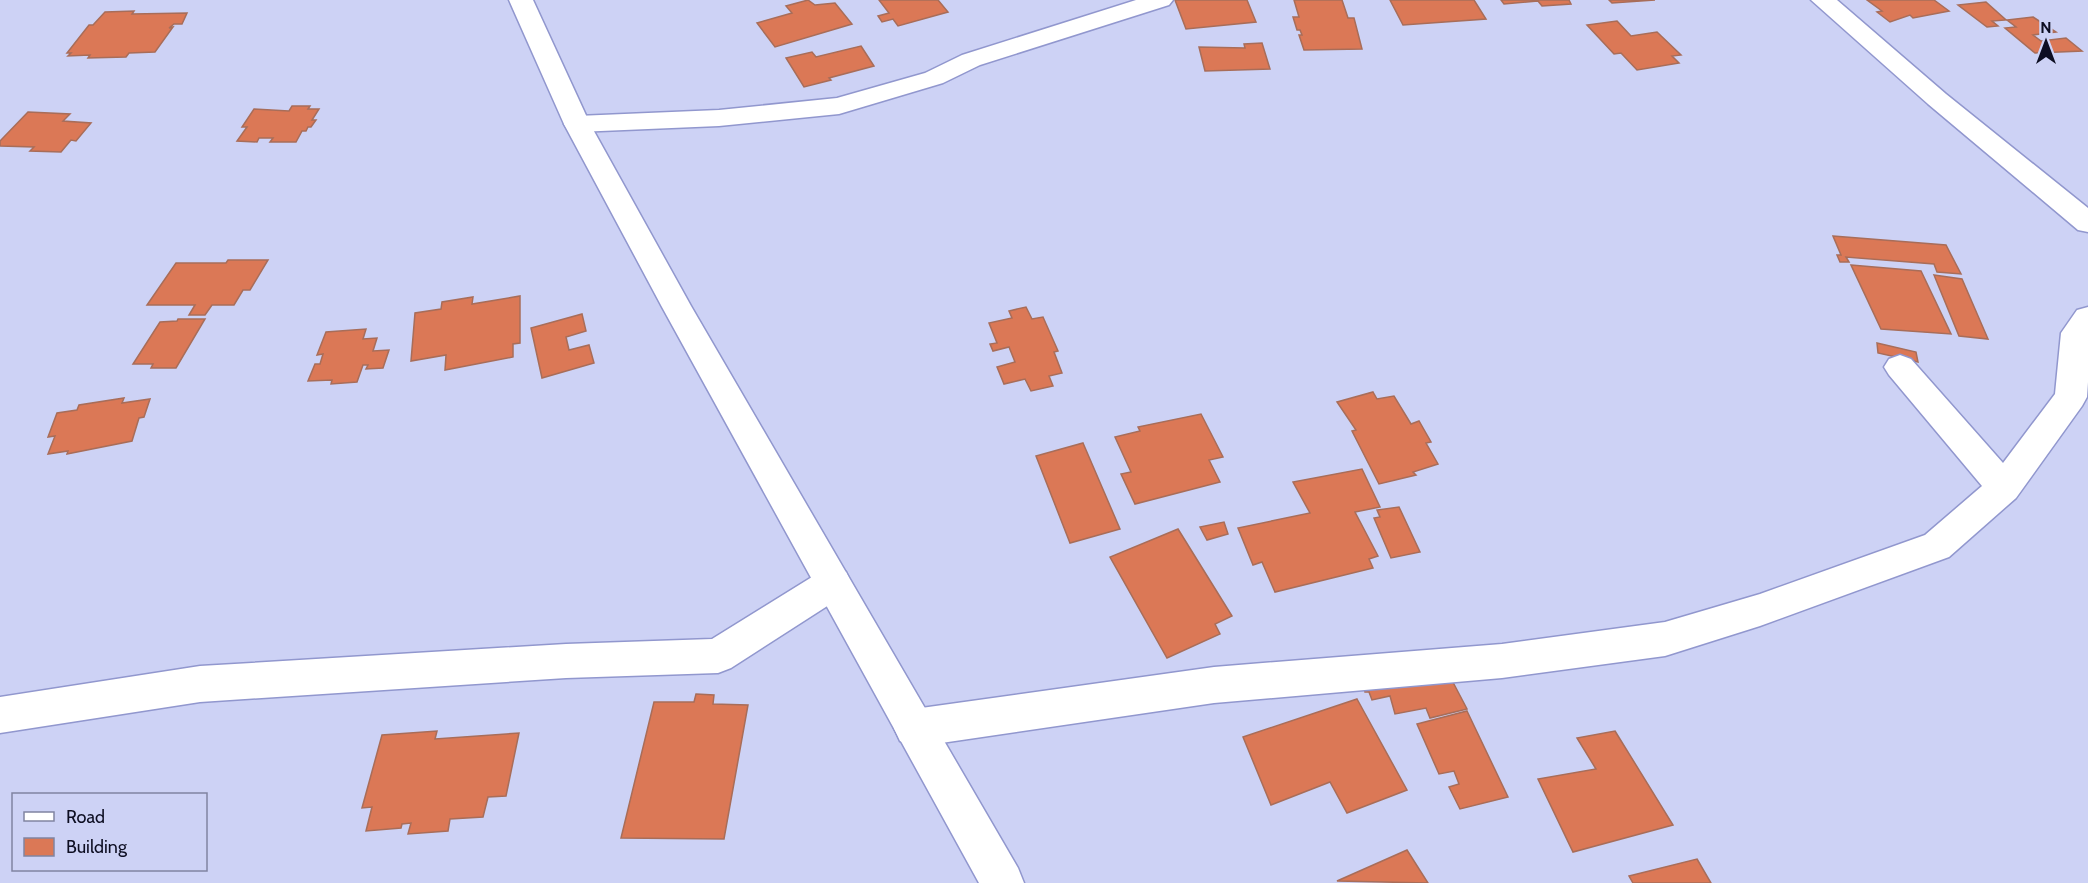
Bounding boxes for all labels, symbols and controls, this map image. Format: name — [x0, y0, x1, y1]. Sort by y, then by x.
north arrow — [2016, 12, 2076, 72]
text: N — [2040, 18, 2052, 37]
legend — [12, 793, 207, 871]
text: Road — [66, 806, 105, 828]
text: Building — [66, 836, 128, 858]

